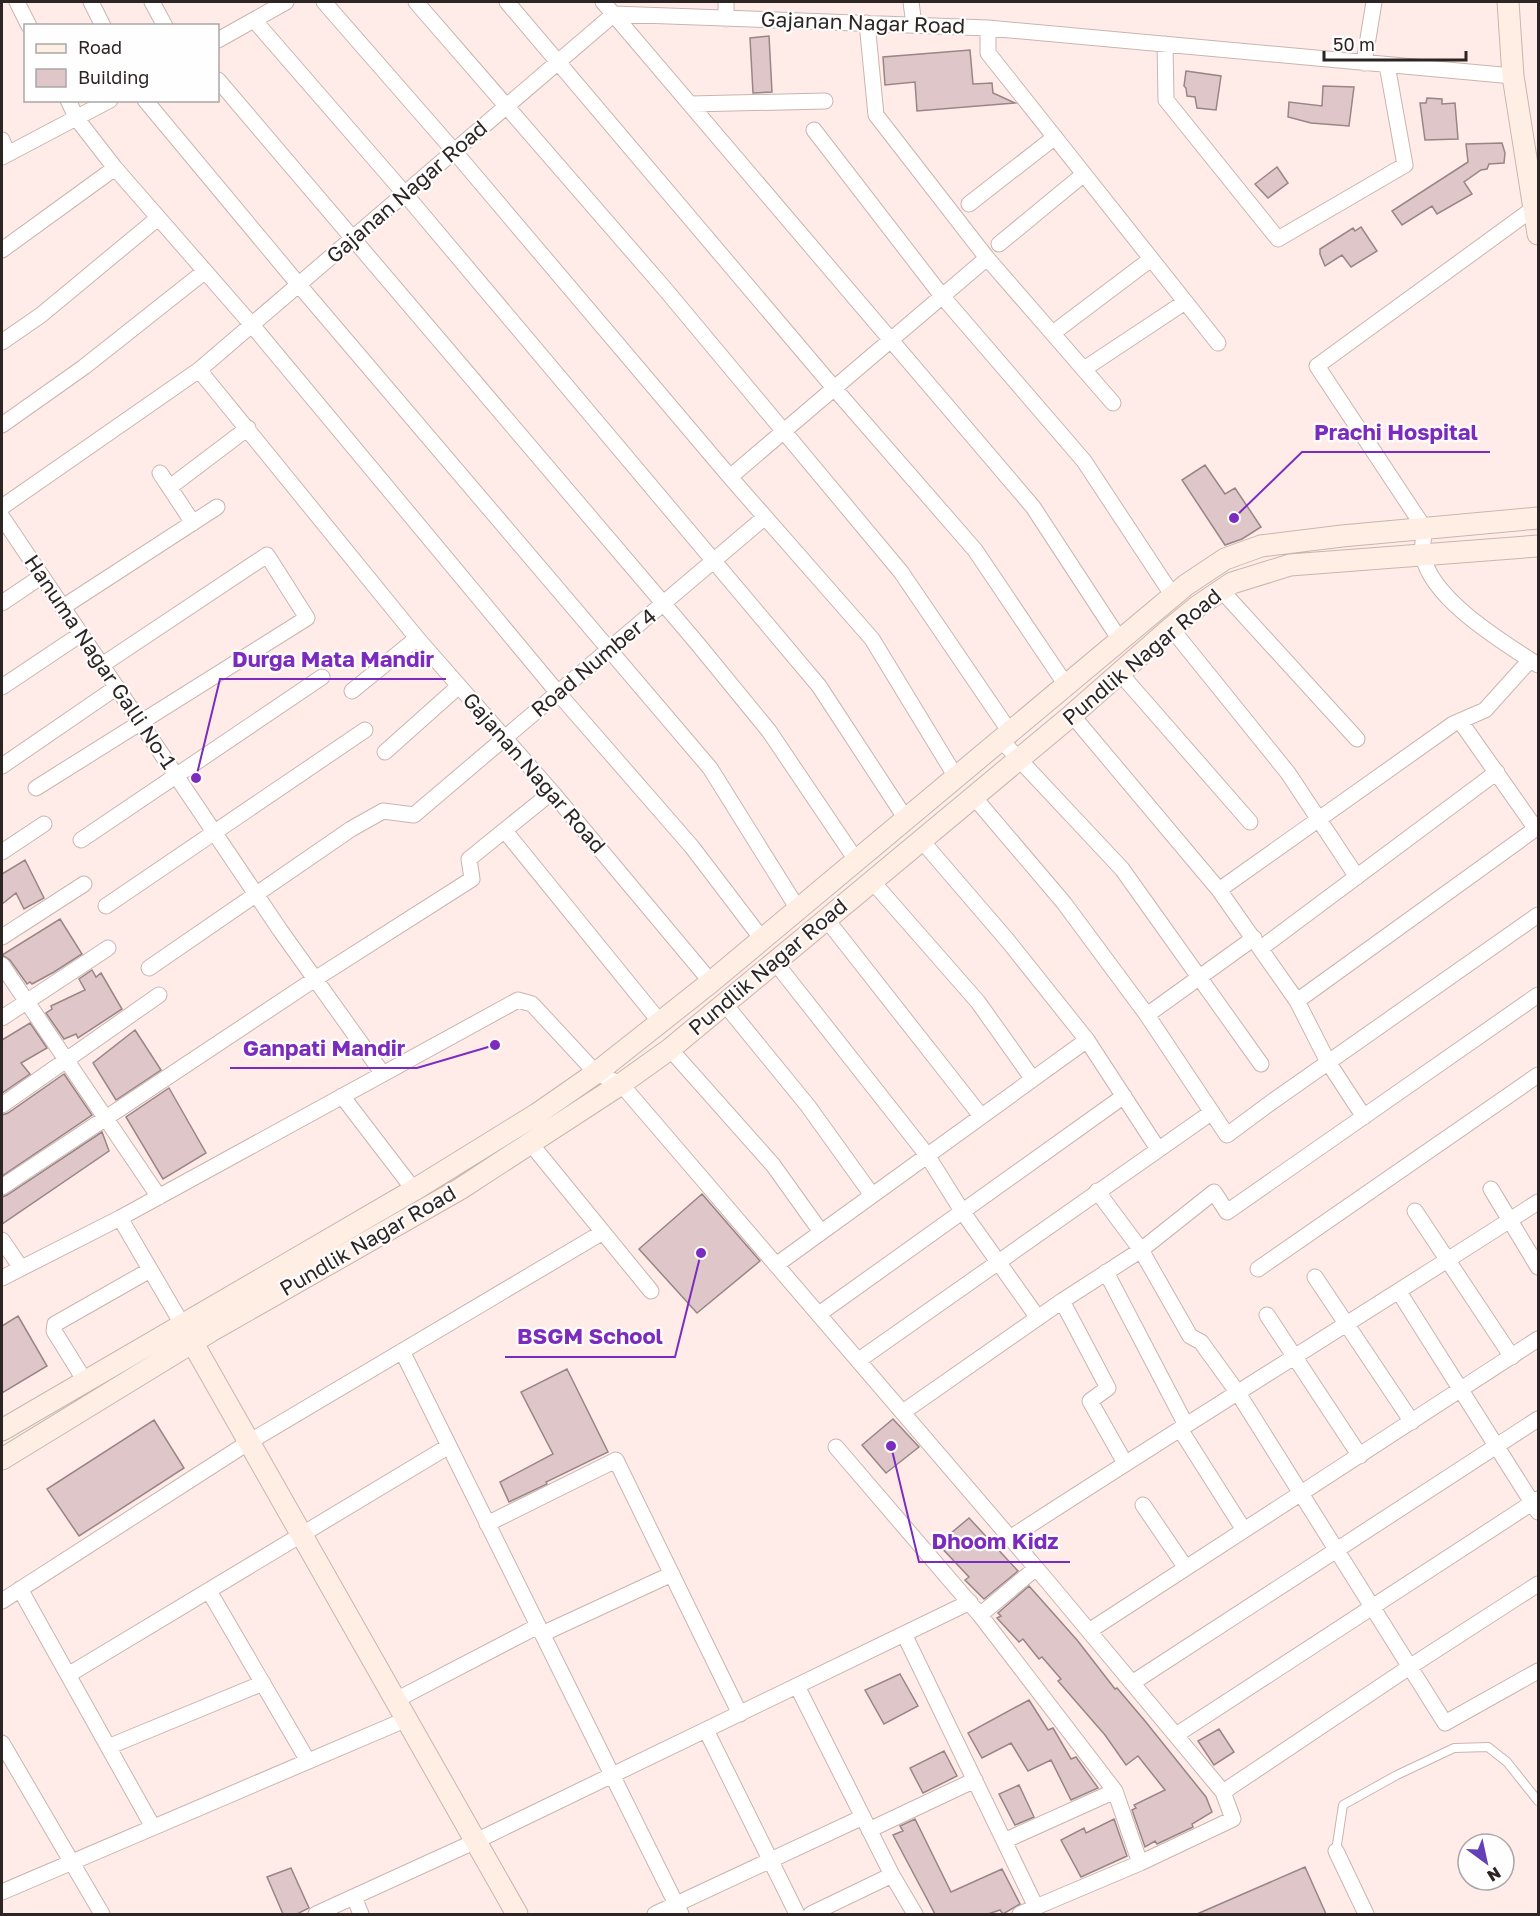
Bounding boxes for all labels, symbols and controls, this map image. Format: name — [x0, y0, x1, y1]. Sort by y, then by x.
street label: Gajanan Nagar Road — [760, 5, 966, 39]
legend — [24, 24, 219, 102]
scale bar — [1324, 24, 1466, 62]
text: 50 m — [1333, 33, 1375, 55]
text: Road — [78, 36, 122, 58]
text: Building — [78, 66, 149, 88]
street label: Gajanan Nagar Road — [321, 114, 492, 268]
callout: Prachi Hospital — [1302, 412, 1490, 452]
text: Prachi Hospital — [1314, 418, 1478, 445]
street label: Hanuma Nagar Galli No-1 — [19, 549, 182, 774]
street label: Pundlik Nagar Road — [1057, 582, 1226, 730]
street label: Road Number 4 — [526, 602, 661, 722]
callout: Durga Mata Mandir — [220, 639, 446, 679]
text: Durga Mata Mandir — [232, 645, 434, 672]
street label: Gajanan Nagar Road — [458, 687, 612, 858]
street label: Pundlik Nagar Road — [683, 892, 852, 1040]
callout: Ganpati Mandir — [230, 1028, 417, 1068]
text: Ganpati Mandir — [243, 1034, 406, 1061]
street label: Pundlik Nagar Road — [275, 1179, 460, 1301]
callout: BSGM School — [505, 1317, 675, 1357]
text: BSGM School — [517, 1322, 663, 1349]
callout: Dhoom Kidz — [919, 1522, 1070, 1562]
text: Dhoom Kidz — [932, 1527, 1058, 1554]
north arrow — [1456, 1832, 1516, 1892]
text: N — [1484, 1863, 1505, 1886]

